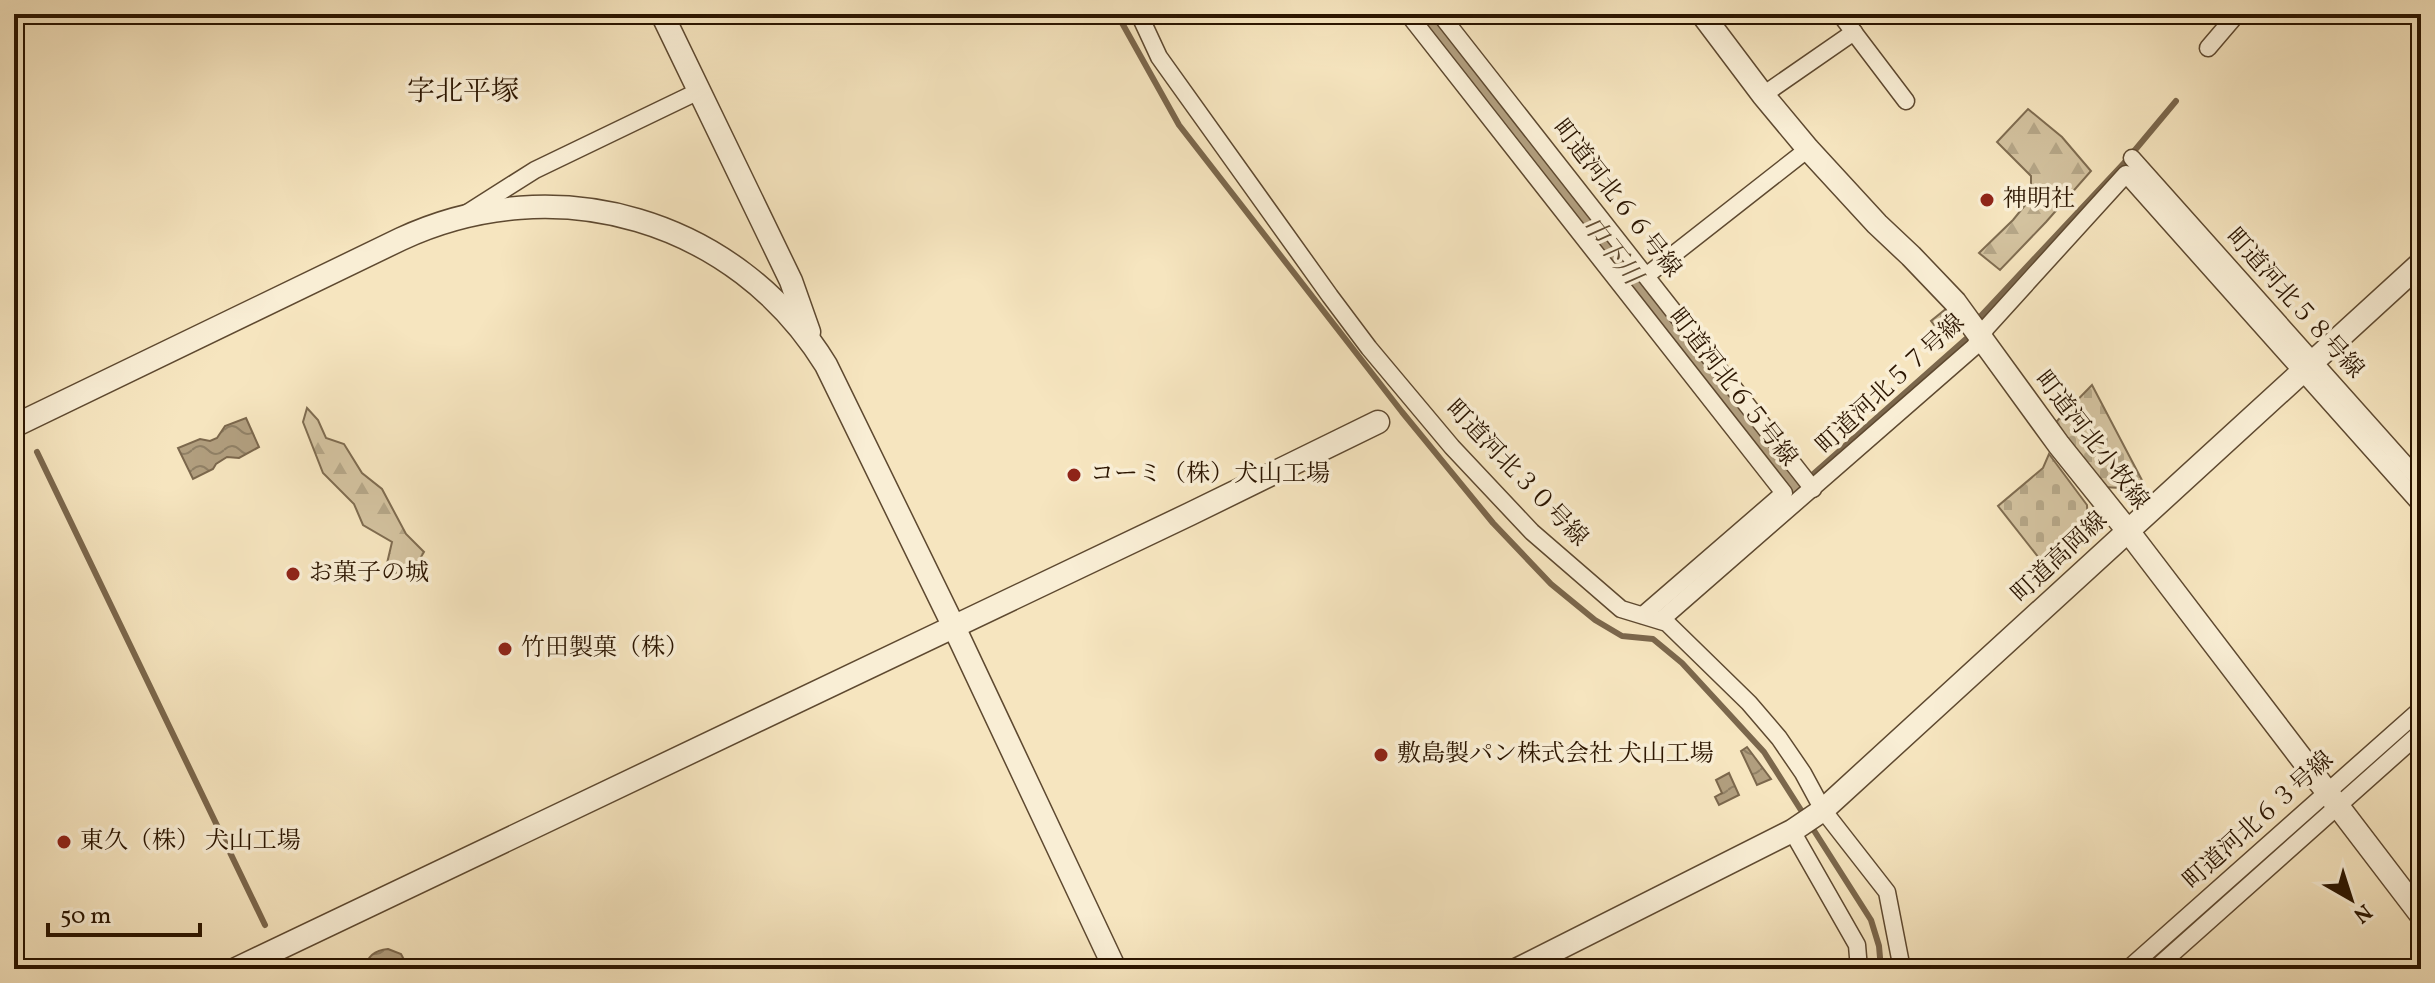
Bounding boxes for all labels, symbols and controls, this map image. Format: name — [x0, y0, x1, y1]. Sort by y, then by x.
district label: 字北平塚 — [407, 73, 519, 112]
street label: 町道河北６６号線 — [1544, 113, 1688, 285]
place label: 神明社 — [2003, 183, 2075, 217]
marker: 神明社 — [1978, 191, 1996, 209]
water label: 巾下川 — [1573, 209, 1651, 295]
street label: 町道河北５８号線 — [2217, 221, 2371, 387]
street label: 町道河北６５号線 — [1660, 302, 1804, 474]
street label: 町道河北５７号線 — [1809, 307, 1973, 463]
street label: 町道河北小牧線 — [2026, 364, 2156, 518]
street label: 町道河北３０号線 — [1437, 393, 1595, 555]
place label: コーミ（株）犬山工場 — [1090, 458, 1330, 492]
marker: コーミ（株）犬山工場 — [1065, 466, 1083, 484]
street label: 町道高岡線 — [2005, 505, 2115, 611]
place label: お菓子の城 — [309, 557, 429, 591]
marker: お菓子の城 — [284, 565, 302, 583]
place label: 竹田製菓（株） — [521, 632, 689, 666]
marker: 竹田製菓（株） — [496, 640, 514, 658]
place label: 敷島製パン株式会社 犬山工場 — [1397, 738, 1714, 772]
street label: 町道河北６３号線 — [2176, 744, 2342, 898]
marker: 敷島製パン株式会社 犬山工場 — [1372, 746, 1390, 764]
place label: 東久（株） 犬山工場 — [80, 825, 301, 859]
marker: 東久（株） 犬山工場 — [55, 833, 73, 851]
north arrow — [2311, 859, 2391, 939]
scale bar — [48, 887, 200, 937]
text: N — [2346, 896, 2378, 930]
text: 50 m — [60, 900, 112, 934]

